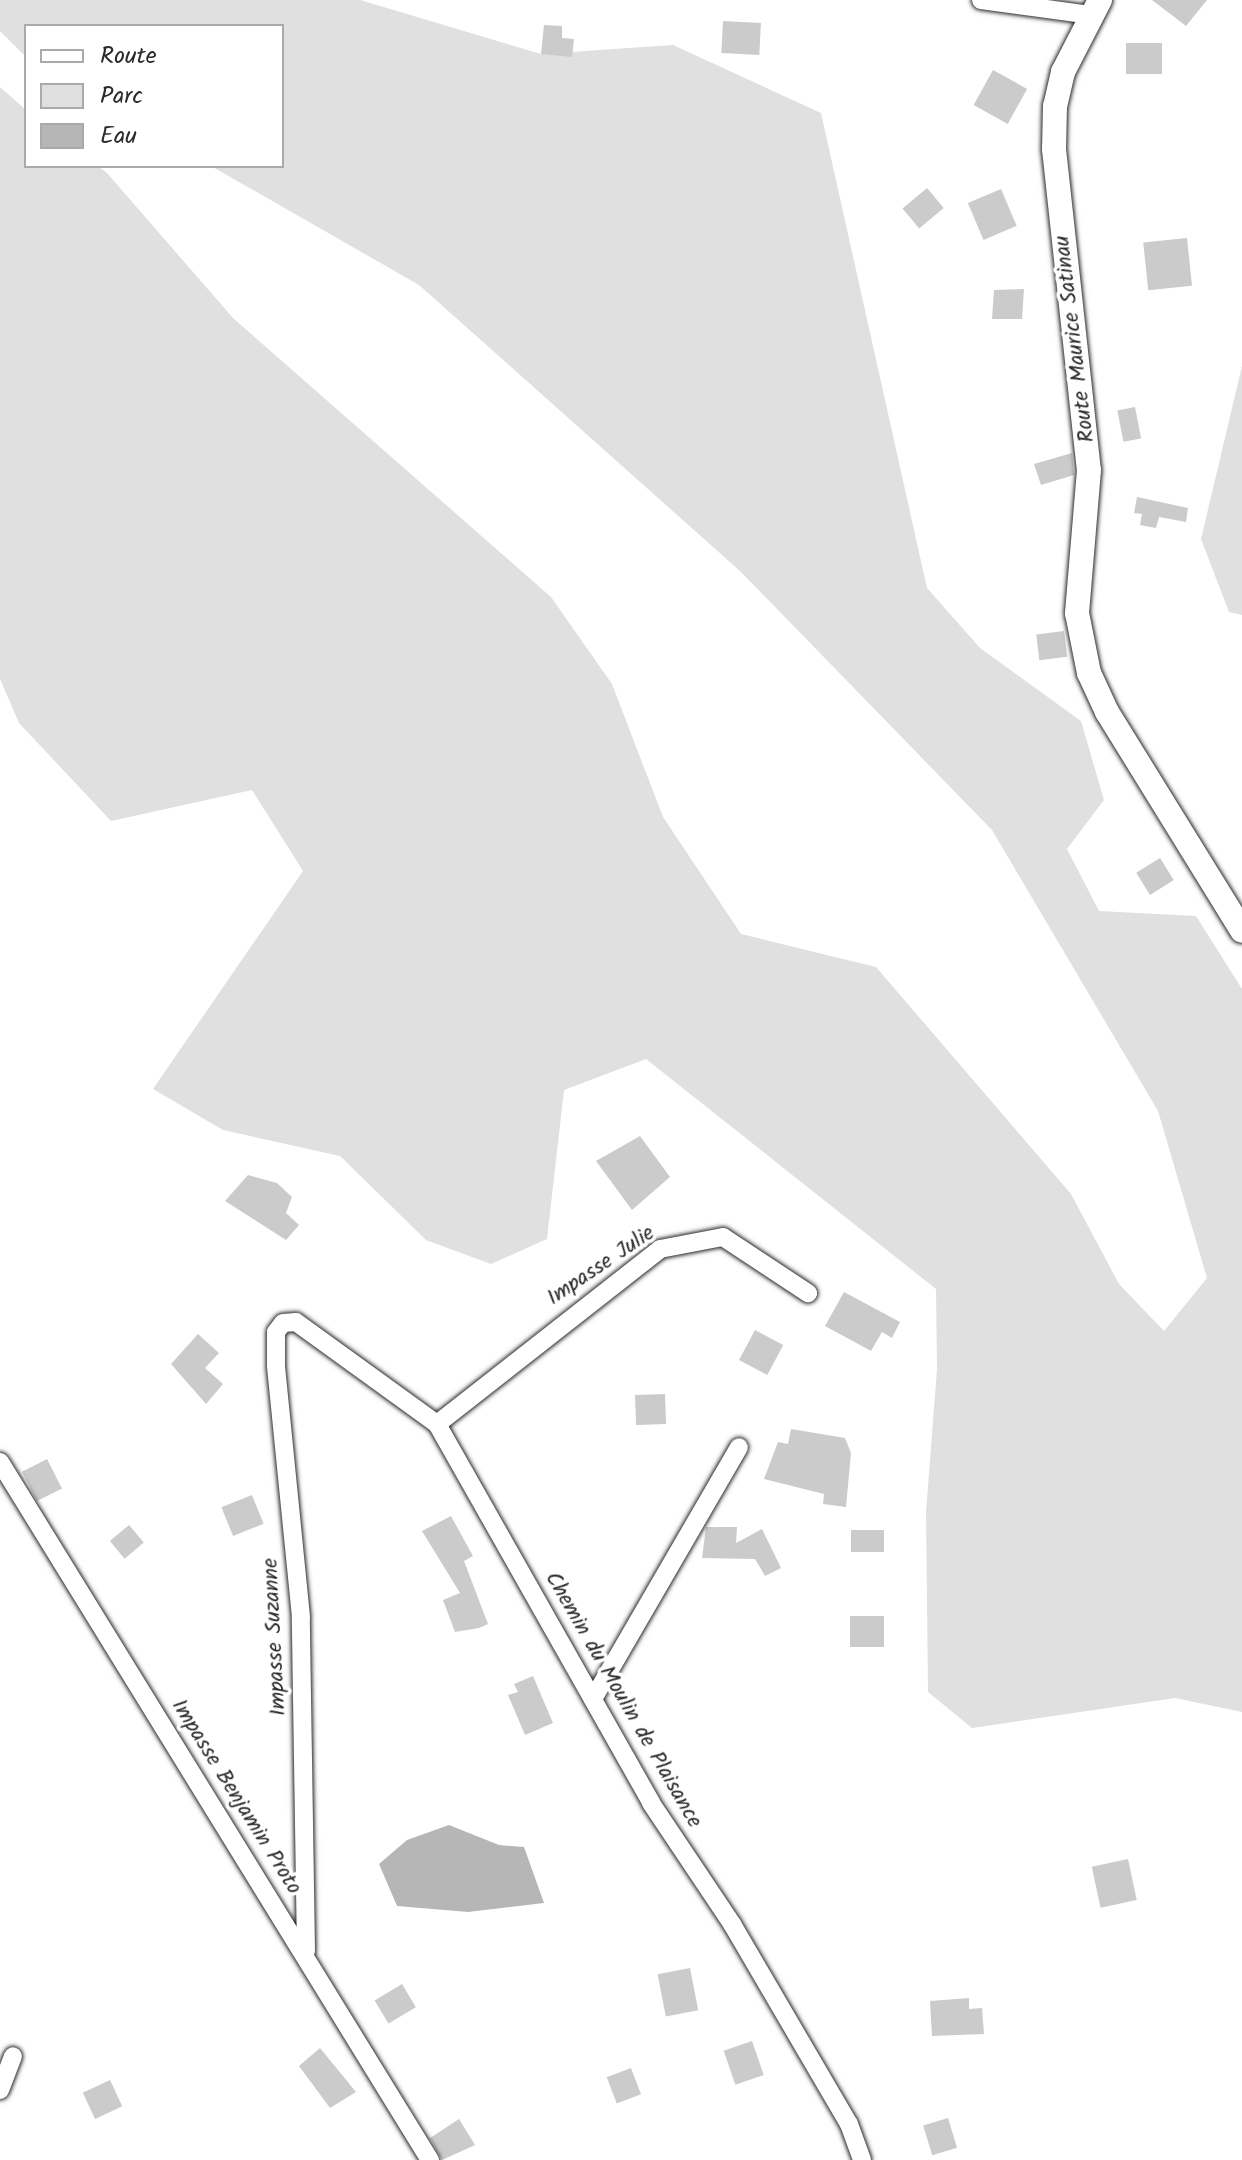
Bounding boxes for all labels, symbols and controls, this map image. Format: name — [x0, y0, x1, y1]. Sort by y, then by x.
legend — [24, 24, 284, 168]
text: Route — [100, 37, 157, 76]
text: Parc — [100, 77, 143, 116]
text: Eau — [100, 117, 137, 156]
street label: Route Maurice Satinau — [1049, 234, 1101, 444]
street label: Impasse Julie — [542, 1220, 660, 1312]
street label: Impasse Suzanne — [258, 1557, 292, 1717]
street label: Chemin du Moulin de Plaisance — [539, 1567, 707, 1833]
street label: Impasse Benjamin Proto — [165, 1695, 307, 1899]

